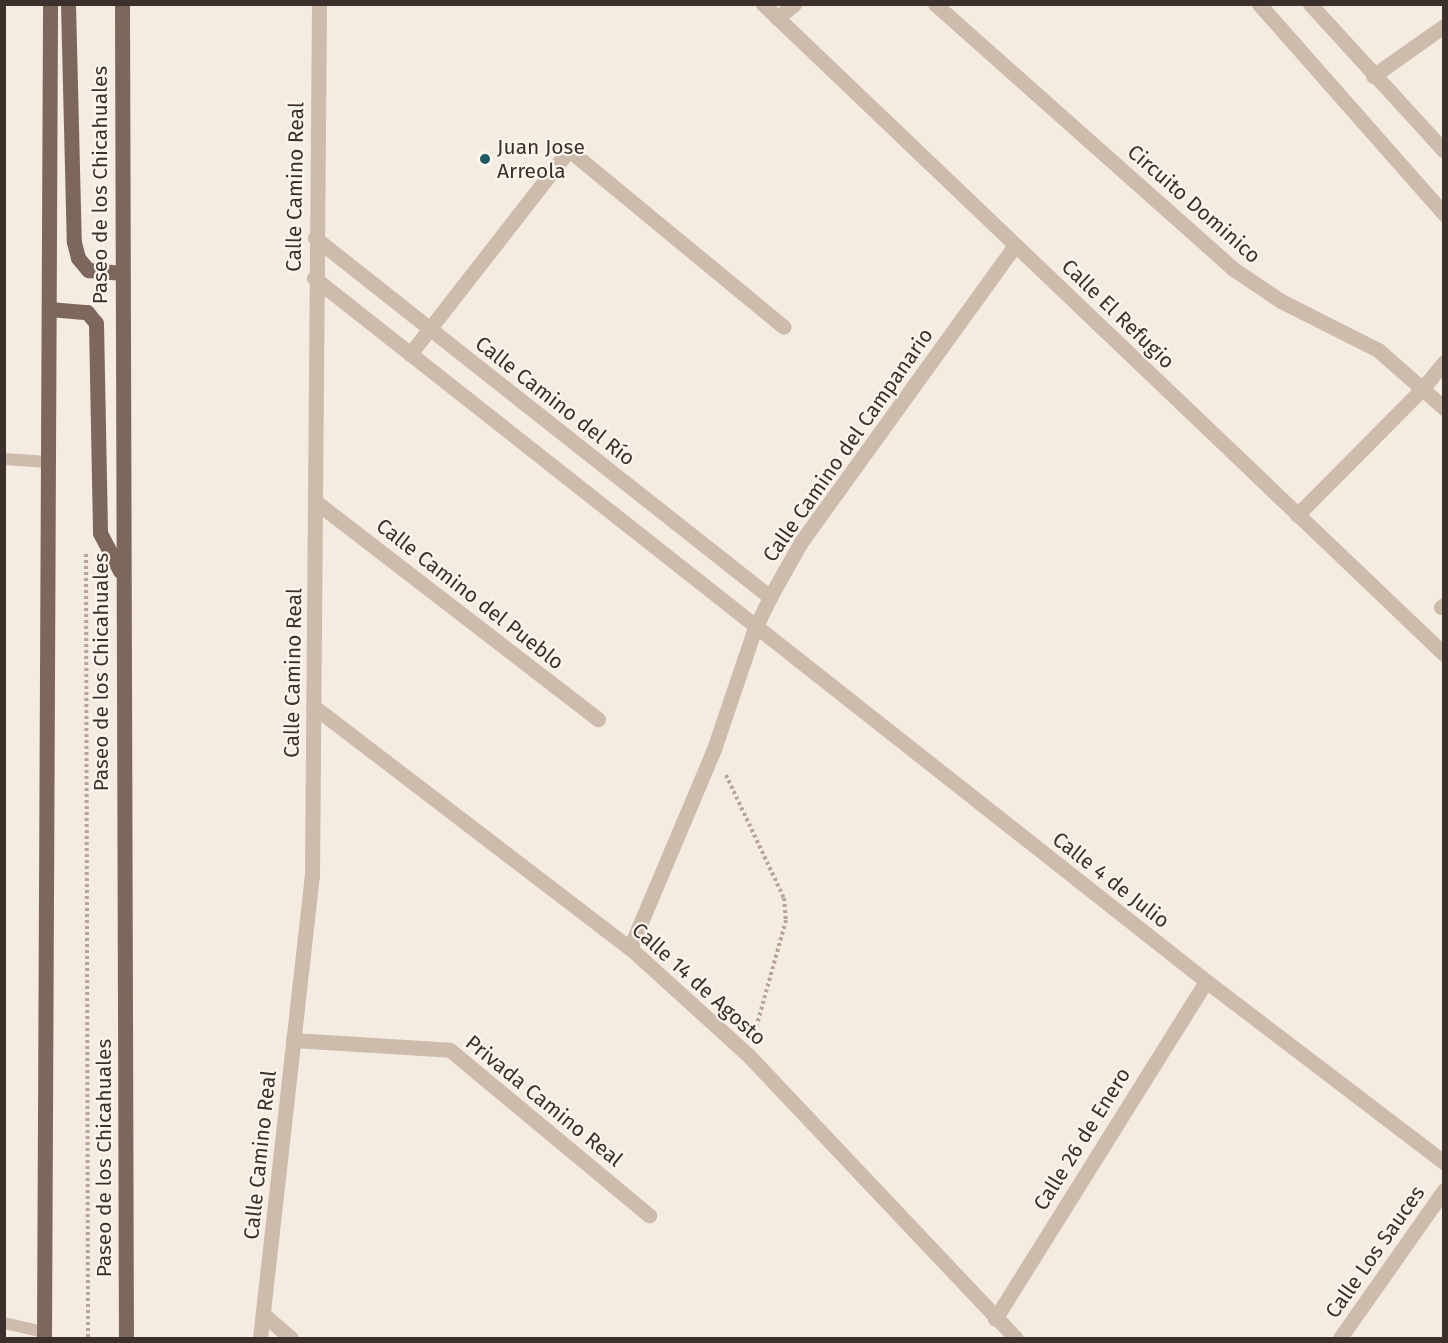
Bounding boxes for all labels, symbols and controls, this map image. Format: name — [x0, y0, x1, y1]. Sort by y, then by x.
street label: Paseo de los Chicahuales — [87, 66, 113, 304]
street label: Calle Camino Real — [281, 102, 309, 272]
place label: Juan Jose Arreola — [497, 134, 585, 184]
street label: Circuito Dominico — [1122, 139, 1266, 269]
marker: Juan Jose Arreola — [478, 152, 492, 166]
street label: Calle El Refugio — [1056, 254, 1180, 374]
street label: Calle Camino del Campanario — [758, 323, 938, 567]
street label: Calle Camino del Río — [470, 331, 640, 471]
street label: Calle Camino del Pueblo — [371, 513, 569, 675]
street label: Paseo de los Chicahuales — [88, 553, 114, 791]
street label: Calle Camino Real — [279, 588, 307, 758]
street label: Calle 4 de Julio — [1048, 827, 1174, 933]
street label: Calle 14 de Agosto — [627, 917, 771, 1051]
street label: Privada Camino Real — [460, 1030, 628, 1172]
street label: Paseo de los Chicahuales — [91, 1039, 117, 1277]
street label: Calle 26 de Enero — [1028, 1063, 1136, 1215]
street label: Calle Camino Real — [239, 1069, 281, 1241]
street label: Calle Los Sauces — [1320, 1181, 1430, 1323]

